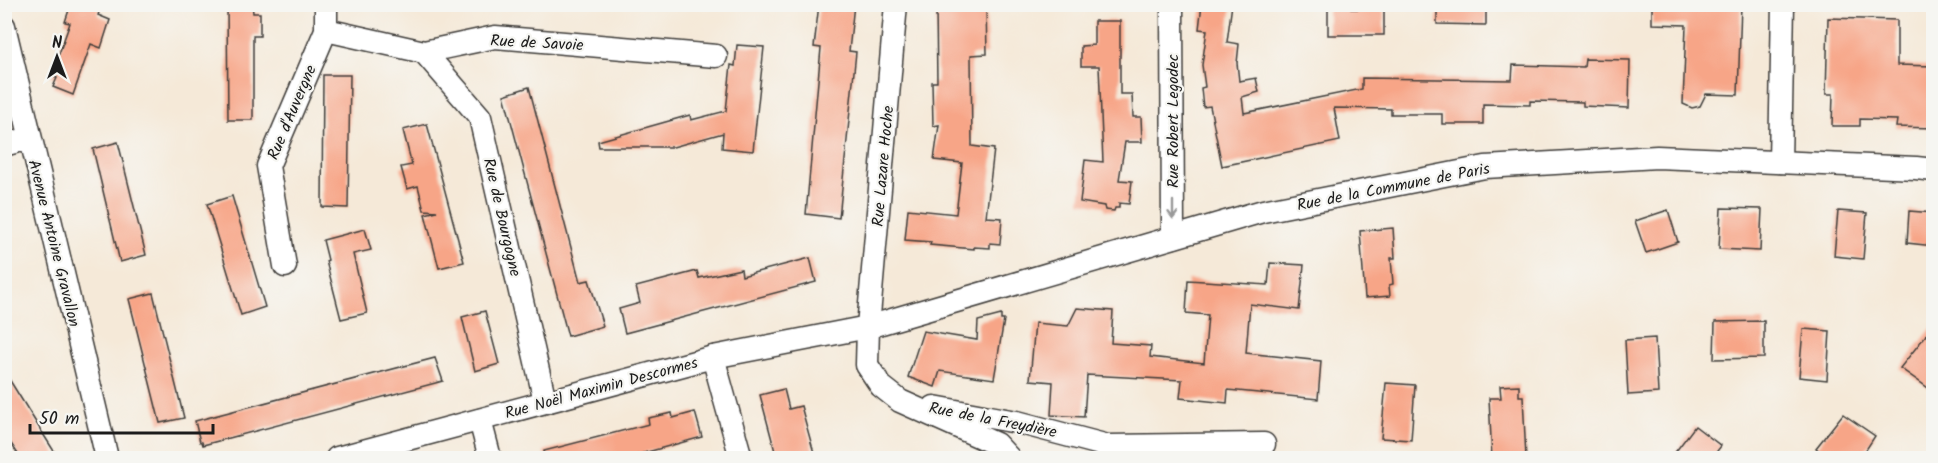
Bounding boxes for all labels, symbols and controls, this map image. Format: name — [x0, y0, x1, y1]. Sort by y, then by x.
north arrow — [27, 27, 87, 87]
street label: Rue de Savoie — [490, 29, 584, 58]
text: N — [52, 31, 62, 56]
street label: Rue Robert Legodec — [1161, 54, 1186, 188]
street label: Rue d'Auvergne — [261, 61, 324, 164]
street label: Rue Lazare Hoche — [866, 105, 901, 228]
street label: Rue de Bourgogne — [476, 156, 527, 279]
street label: Rue de la Commune de Paris — [1295, 156, 1492, 218]
street label: Avenue Antoine Gravallon — [21, 157, 86, 330]
one-way arrow — [1167, 199, 1179, 219]
street label: Rue Noël Maximin Descormes — [502, 351, 701, 426]
street label: Rue de la Freydière — [927, 396, 1059, 445]
scale bar — [30, 397, 213, 435]
text: 50 m — [39, 405, 79, 434]

